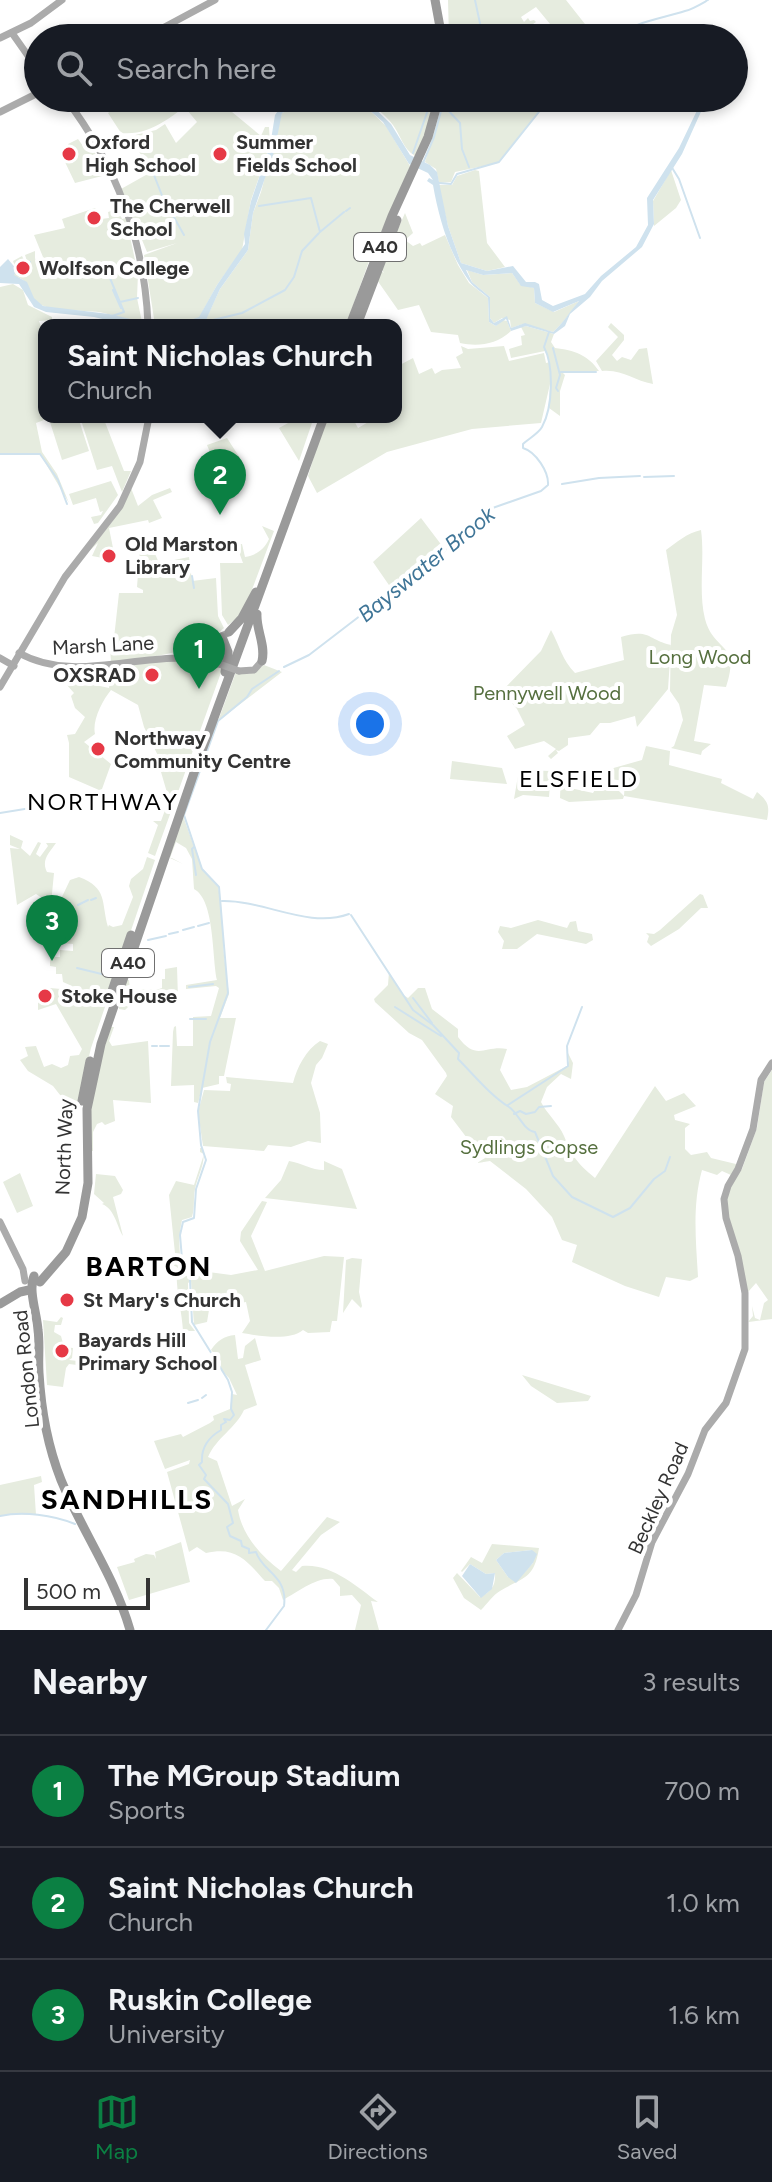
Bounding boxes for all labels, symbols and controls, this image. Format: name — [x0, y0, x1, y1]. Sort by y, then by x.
search box — [24, 24, 748, 112]
icon: search — [52, 46, 96, 90]
text: Search here — [116, 50, 276, 87]
place label: Oxford High School — [85, 130, 196, 177]
place label: Summer Fields School — [236, 130, 357, 177]
marker: Oxford High School — [60, 145, 78, 163]
marker: Summer Fields School — [211, 145, 229, 163]
place label: The Cherwell School — [110, 194, 231, 241]
marker: The Cherwell School — [85, 209, 103, 227]
road number: A40 — [354, 233, 406, 261]
place label: Wolfson College — [39, 256, 189, 280]
marker: Wolfson College — [14, 259, 32, 277]
popup — [38, 319, 402, 423]
text: Saint Nicholas Church — [67, 337, 373, 374]
text: Church — [67, 374, 152, 406]
pin: 2 — [194, 449, 246, 515]
water label: Bayswater Brook — [352, 500, 501, 628]
place label: Old Marston Library — [125, 532, 238, 579]
marker: Old Marston Library — [100, 547, 118, 565]
pin: 1 — [173, 623, 225, 689]
street label: Marsh Lane — [51, 630, 155, 660]
park label: Long Wood — [648, 645, 752, 669]
place label: OXSRAD — [53, 663, 136, 687]
marker: OXSRAD — [143, 666, 161, 684]
park label: Pennywell Wood — [473, 681, 621, 705]
your location — [350, 704, 390, 744]
place label: Northway Community Centre — [114, 726, 291, 773]
marker: Northway Community Centre — [89, 740, 107, 758]
district label: ELSFIELD — [519, 764, 639, 793]
district label: NORTHWAY — [27, 787, 179, 816]
pin: 3 — [26, 895, 78, 961]
road number: A40 — [102, 949, 154, 977]
place label: Stoke House — [61, 984, 177, 1008]
marker: Stoke House — [36, 987, 54, 1005]
street label: North Way — [50, 1098, 78, 1196]
park label: Sydlings Copse — [460, 1135, 598, 1159]
district label: BARTON — [86, 1249, 212, 1283]
place label: St Mary's Church — [83, 1288, 241, 1312]
marker: St Mary's Church — [58, 1291, 76, 1309]
street label: London Road — [8, 1309, 44, 1429]
place label: Bayards Hill Primary School — [78, 1328, 217, 1375]
marker: Bayards Hill Primary School — [53, 1342, 71, 1360]
street label: Beckley Road — [623, 1438, 693, 1558]
district label: SANDHILLS — [41, 1482, 213, 1516]
scale bar — [24, 1574, 150, 1610]
text: 500 m — [36, 1578, 101, 1605]
text: Nearby — [32, 1662, 147, 1703]
text: 3 results — [642, 1666, 740, 1698]
text: The MGroup Stadium — [108, 1757, 400, 1794]
text: 1 — [53, 1775, 63, 1807]
text: 700 m — [664, 1775, 740, 1807]
text: Sports — [108, 1794, 185, 1826]
text: Saint Nicholas Church — [108, 1869, 414, 1906]
text: 2 — [50, 1887, 66, 1919]
text: 1.0 km — [666, 1887, 740, 1919]
text: Church — [108, 1906, 193, 1938]
text: Ruskin College — [108, 1981, 312, 2018]
text: 3 — [51, 1999, 65, 2031]
text: 1.6 km — [668, 1999, 740, 2031]
text: University — [108, 2018, 225, 2050]
tab: Map — [95, 2090, 139, 2165]
tab: Directions — [328, 2090, 428, 2165]
tab: Saved — [617, 2090, 677, 2165]

